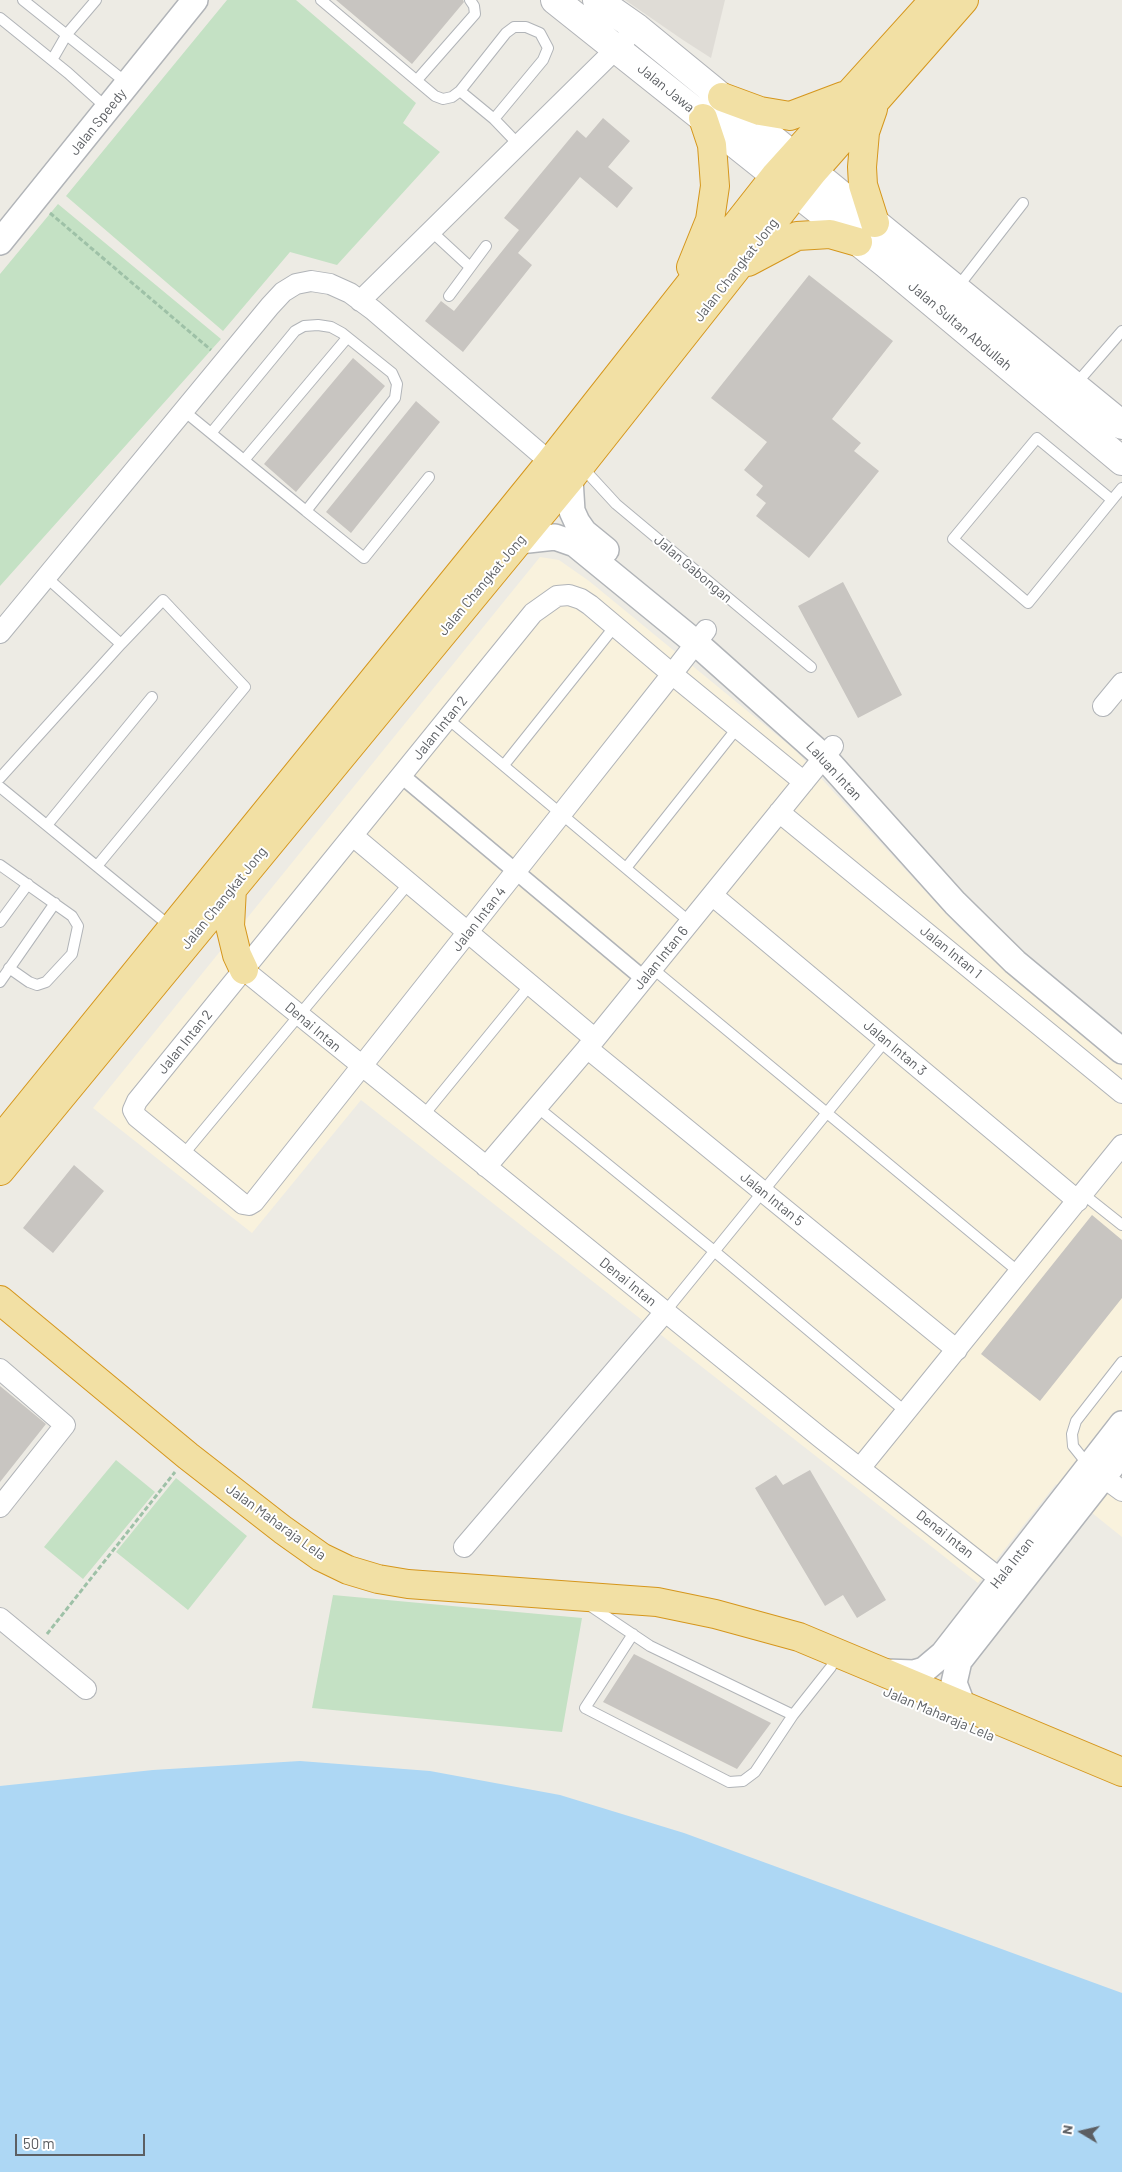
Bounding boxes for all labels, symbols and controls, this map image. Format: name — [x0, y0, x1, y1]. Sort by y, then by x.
street label: Jalan Jawa — [634, 60, 698, 116]
street label: Jalan Speedy — [66, 85, 130, 159]
street label: Jalan Changkat Jong — [690, 215, 782, 325]
street label: Jalan Sultan Abdullah — [905, 278, 1015, 374]
street label: Jalan Changkat Jong — [435, 531, 529, 639]
street label: Jalan Gabongan — [651, 532, 735, 606]
street label: Jalan Intan 2 — [409, 693, 471, 763]
street label: Laluan Intan — [803, 738, 865, 804]
street label: Jalan Changkat Jong — [178, 843, 270, 953]
street label: Jalan Intan 4 — [449, 883, 509, 955]
street label: Jalan Intan 1 — [917, 922, 985, 982]
street label: Jalan Intan 6 — [630, 923, 692, 993]
street label: Denai Intan — [281, 999, 345, 1055]
street label: Jalan Intan 2 — [154, 1007, 216, 1077]
street label: Jalan Intan 3 — [860, 1017, 930, 1079]
street label: Jalan Intan 5 — [737, 1168, 807, 1230]
street label: Denai Intan — [596, 1254, 660, 1310]
street label: Jalan Maharaja Lela — [223, 1480, 329, 1564]
street label: Denai Intan — [913, 1506, 977, 1562]
street label: Hala Intan — [987, 1534, 1037, 1592]
street label: Jalan Maharaja Lela — [881, 1683, 997, 1745]
north arrow — [1057, 2107, 1107, 2157]
scale bar — [18, 2124, 148, 2156]
text: N — [1058, 2124, 1076, 2136]
text: 50 m — [23, 2134, 55, 2152]

